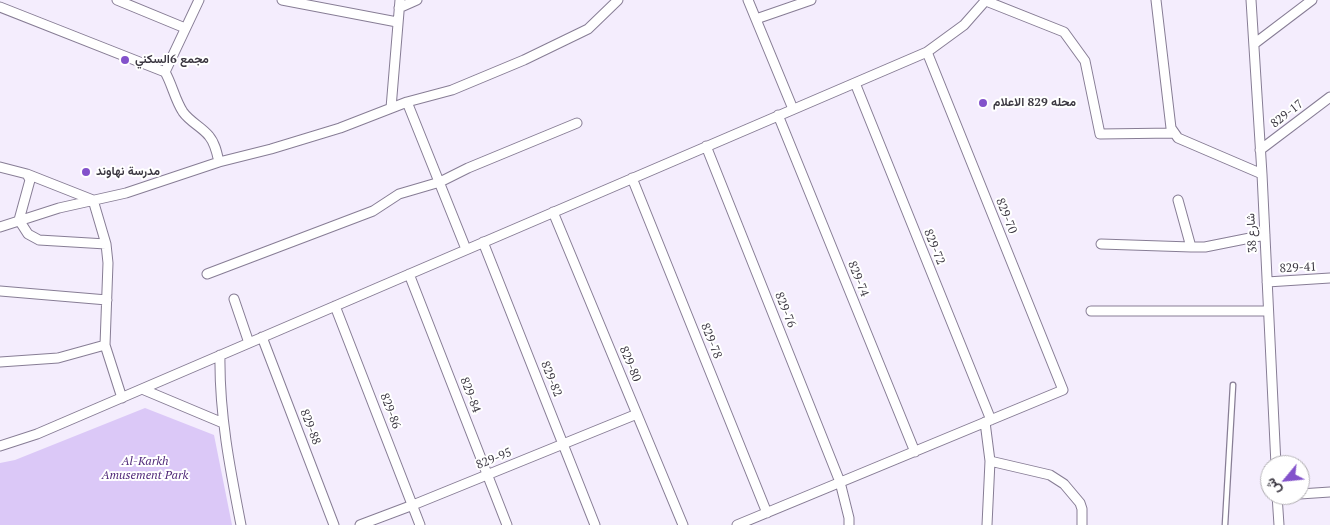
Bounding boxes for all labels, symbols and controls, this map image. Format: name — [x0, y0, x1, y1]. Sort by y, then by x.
place label: مجمع 6السكني — [135, 53, 209, 67]
marker: مجمع 6السكني — [119, 54, 131, 66]
place label: محله 829 الاعلام — [993, 96, 1076, 110]
marker: محله 829 الاعلام — [977, 97, 989, 109]
street label: 829-17 — [1268, 97, 1306, 131]
place label: مدرسة نهاوند — [96, 165, 160, 179]
marker: مدرسة نهاوند — [80, 166, 92, 178]
street label: 829-70 — [992, 196, 1020, 236]
street label: شارع 38 — [1244, 213, 1260, 253]
street label: 829-72 — [920, 227, 948, 267]
street label: 829-74 — [844, 259, 872, 299]
street label: 829-41 — [1279, 260, 1317, 276]
street label: 829-76 — [771, 290, 799, 330]
street label: 829-78 — [697, 321, 725, 361]
street label: 829-80 — [616, 344, 644, 384]
street label: 829-82 — [537, 359, 565, 399]
street label: 829-84 — [457, 375, 483, 415]
street label: 829-86 — [377, 391, 403, 431]
street label: 829-88 — [297, 407, 323, 447]
street label: 829-95 — [474, 445, 514, 473]
park label: Al-Karkh Amusement Park — [102, 455, 188, 483]
north arrow — [1260, 455, 1310, 505]
text: ش — [1260, 475, 1285, 499]

